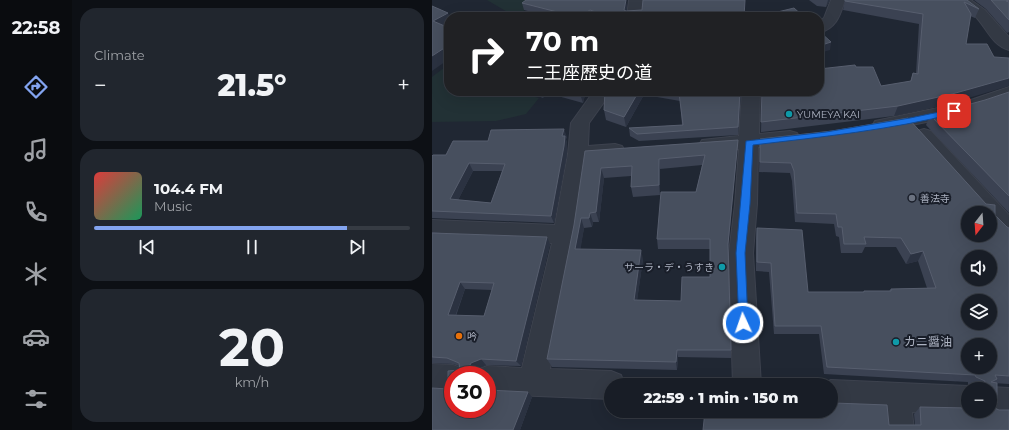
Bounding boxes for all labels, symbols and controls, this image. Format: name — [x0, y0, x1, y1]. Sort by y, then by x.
text: 22:58 — [12, 17, 60, 39]
text: 70 m — [526, 24, 599, 58]
icon: right — [460, 28, 512, 80]
text: Climate — [94, 47, 145, 63]
text: 二王座歴史の道 — [526, 62, 652, 84]
text: 21.5° — [217, 67, 287, 104]
text: − — [94, 72, 107, 99]
text: + — [397, 72, 410, 99]
icon: directions — [22, 73, 50, 101]
pin — [937, 94, 971, 128]
icon: arrive — [943, 100, 965, 122]
place label: YUMEYA KAI — [797, 108, 860, 121]
marker: YUMEYA KAI — [784, 109, 794, 119]
icon: music — [22, 136, 50, 164]
text: 104.4 FM — [154, 179, 223, 198]
place label: 善法寺 — [920, 192, 950, 205]
marker: 善法寺 — [907, 193, 917, 203]
icon: phone — [22, 198, 50, 226]
text: Music — [154, 198, 192, 214]
north arrow — [961, 206, 997, 242]
map controls — [961, 206, 997, 418]
icon: previous — [136, 236, 158, 258]
icon: pause — [241, 236, 263, 258]
icon: next — [346, 236, 368, 258]
button: sound — [961, 250, 997, 286]
icon: climate — [22, 260, 50, 288]
place label: サーラ・デ・うすき — [624, 261, 714, 274]
marker: サーラ・デ・うすき — [717, 262, 727, 272]
button: layers — [961, 294, 997, 330]
position arrow — [722, 302, 764, 344]
text: 20 — [219, 316, 285, 379]
icon: car — [22, 323, 50, 351]
place label: 吟 — [467, 330, 477, 343]
marker: 吟 — [454, 331, 464, 341]
place label: カニ醤油 — [904, 334, 952, 349]
marker: カニ醤油 — [891, 337, 901, 347]
button: + — [961, 338, 997, 374]
speed limit sign: 30 — [444, 366, 496, 418]
text: km/h — [235, 374, 269, 390]
button: − — [961, 382, 997, 418]
icon: filters — [22, 385, 50, 413]
text: 22:59 · 1 min · 150 m — [644, 388, 798, 407]

